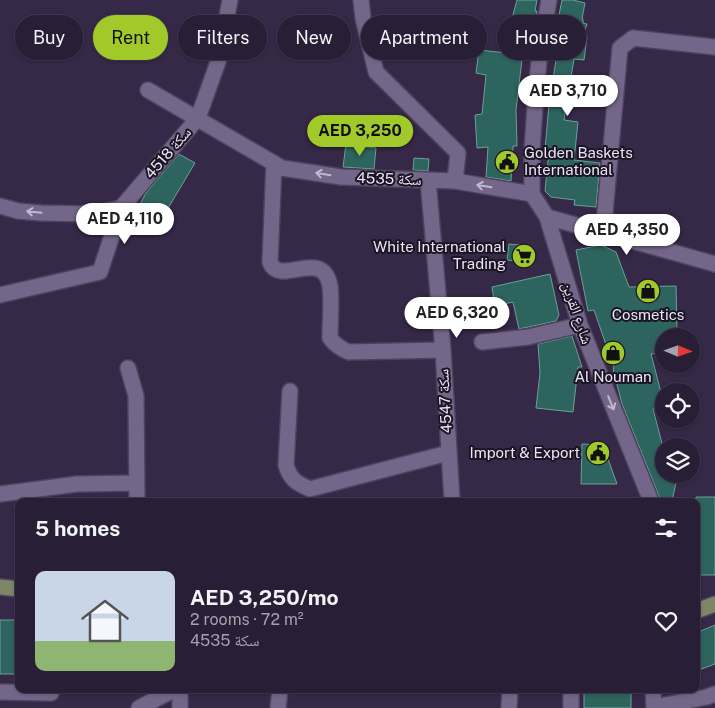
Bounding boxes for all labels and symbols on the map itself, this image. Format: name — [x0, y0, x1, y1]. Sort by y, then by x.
pin: AED 3,710 — [511, 74, 625, 117]
pin: AED 3,250 — [303, 114, 417, 157]
street label: سكة 4518 — [141, 124, 194, 182]
place label: Golden Baskets International — [524, 144, 633, 178]
public building icon: Golden Baskets International — [494, 149, 520, 175]
one-way arrow — [315, 169, 331, 179]
street label: سكة 4535 — [356, 169, 422, 188]
one-way arrow — [477, 181, 493, 191]
pin: AED 4,110 — [68, 202, 182, 245]
one-way arrow — [26, 207, 42, 217]
pin: AED 4,350 — [570, 214, 684, 256]
place label: White International Trading — [373, 238, 506, 272]
supermarket icon: White International Trading — [511, 243, 537, 269]
shop icon: Cosmetics — [635, 278, 661, 304]
street label: شارع القرين — [557, 279, 596, 347]
pin: AED 6,320 — [400, 296, 514, 339]
place label: Cosmetics — [612, 306, 684, 323]
north arrow — [655, 328, 700, 372]
shop icon: Al Nouman — [600, 340, 626, 366]
street label: سكة 4547 — [434, 368, 455, 434]
place label: Al Nouman — [574, 368, 652, 385]
one-way arrow — [607, 395, 617, 410]
public building icon: Import & Export — [585, 440, 611, 466]
place label: Import & Export — [469, 444, 580, 461]

